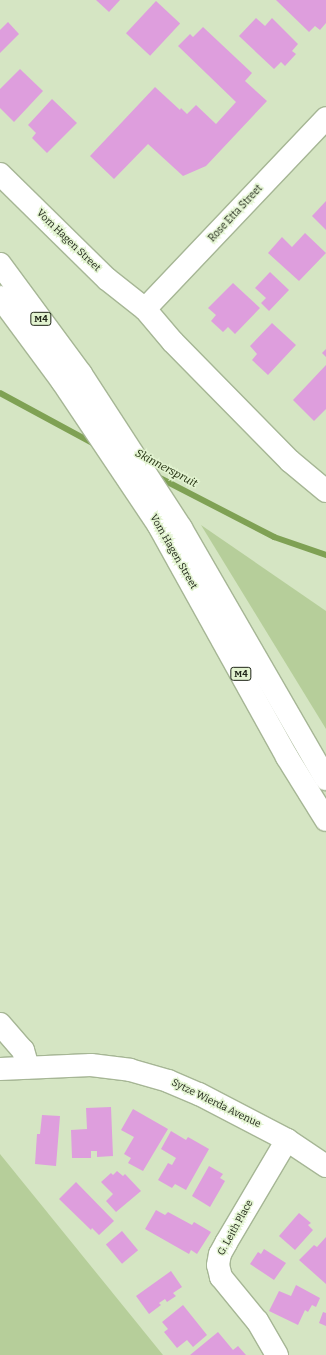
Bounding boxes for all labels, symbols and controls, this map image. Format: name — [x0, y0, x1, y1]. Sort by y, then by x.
street label: Rose Etta Street — [207, 183, 265, 245]
street label: Vom Hagen Street — [34, 207, 102, 275]
road number: M4 — [30, 312, 52, 326]
water label: Skinnerspruit — [133, 447, 199, 491]
street label: Vom Hagen Street — [147, 513, 199, 591]
road number: M4 — [230, 667, 252, 681]
street label: Sytze Wierda Avenue — [169, 1077, 263, 1131]
street label: G. Leith Place — [216, 1198, 256, 1258]

